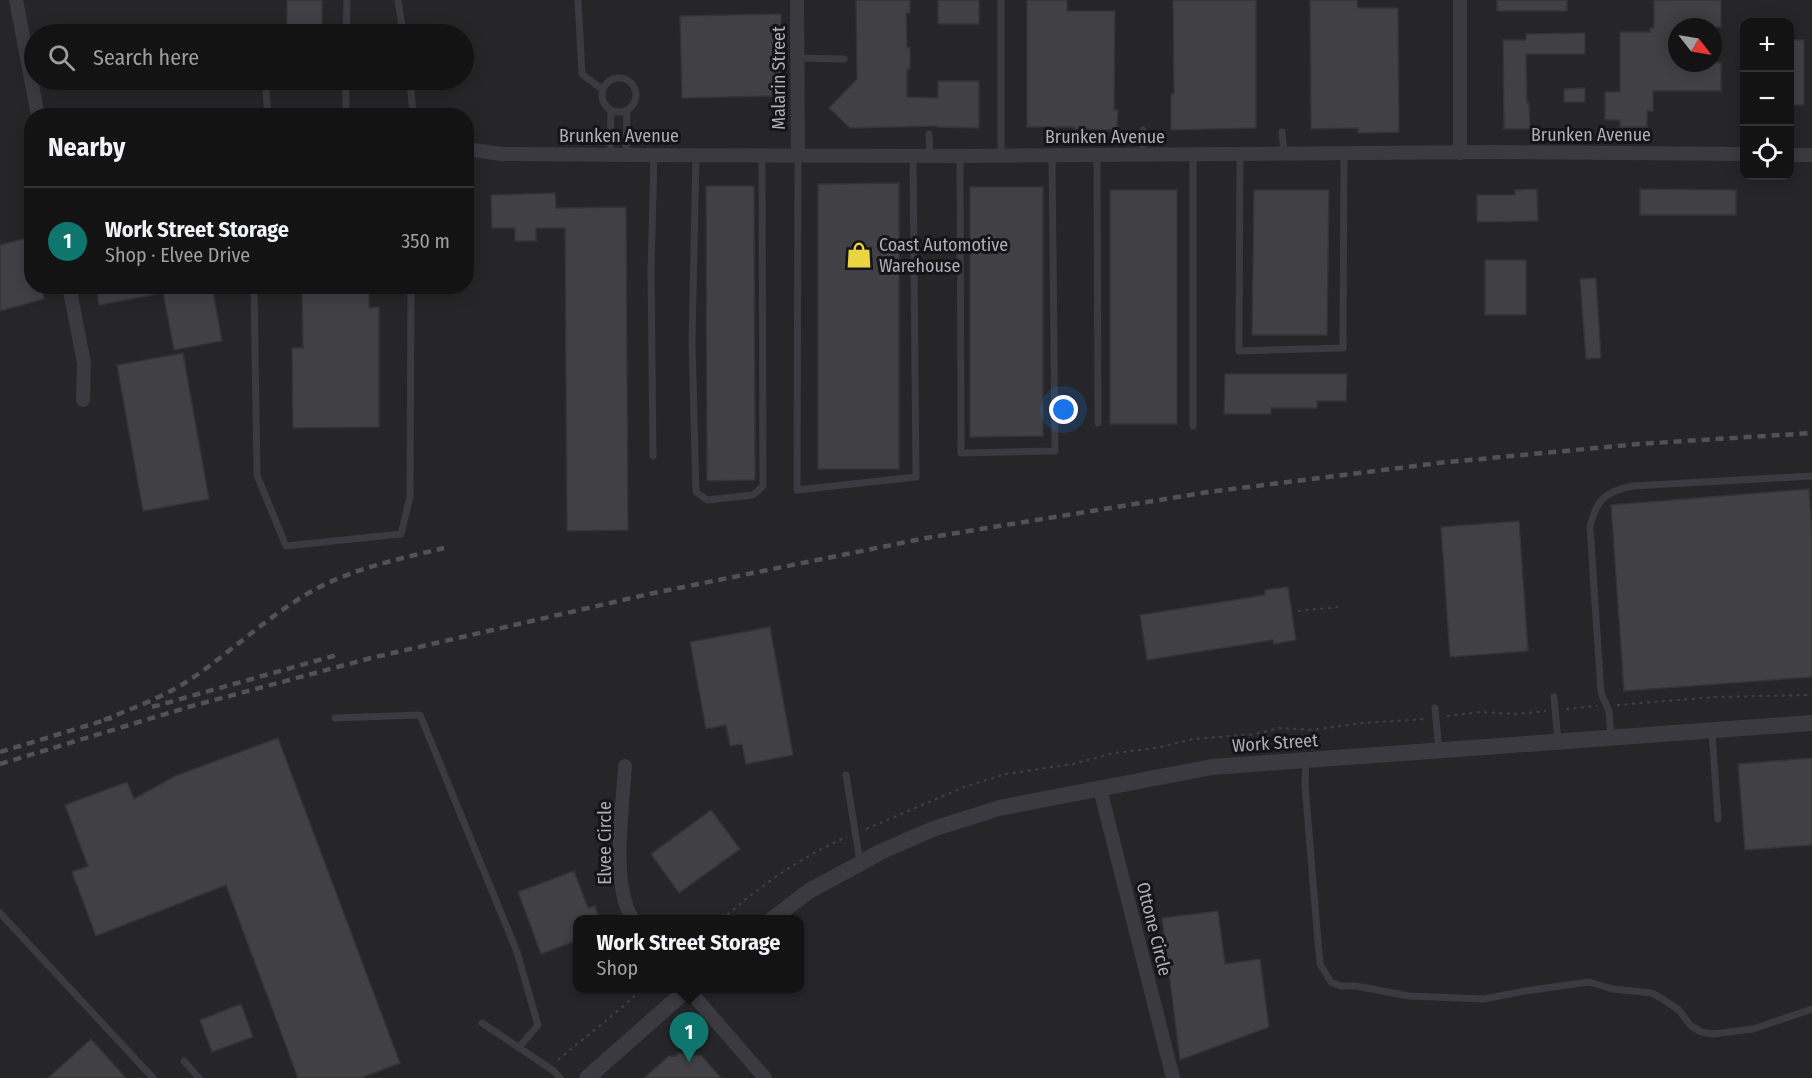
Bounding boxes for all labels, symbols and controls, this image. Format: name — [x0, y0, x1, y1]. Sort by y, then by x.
north arrow — [1668, 18, 1722, 72]
map controls — [1740, 18, 1794, 180]
button: + — [1740, 18, 1794, 72]
search box — [24, 24, 474, 90]
street label: Malarin Street — [768, 26, 790, 130]
icon: search — [45, 41, 78, 74]
text: Search here — [93, 44, 199, 71]
button: − — [1740, 72, 1794, 126]
street label: Brunken Avenue — [1531, 124, 1651, 146]
street label: Brunken Avenue — [559, 125, 679, 147]
street label: Brunken Avenue — [1045, 126, 1165, 148]
button: locate — [1740, 126, 1794, 180]
text: Nearby — [48, 132, 125, 163]
text: Work Street Storage — [105, 216, 289, 243]
text: 1 — [63, 229, 72, 253]
text: 350 m — [401, 229, 450, 253]
place label: Coast Automotive Warehouse — [879, 234, 1008, 277]
shop icon: Coast Automotive Warehouse — [844, 240, 874, 270]
text: Shop · Elvee Drive — [105, 243, 250, 267]
your location — [1049, 395, 1078, 424]
street label: Work Street — [1231, 729, 1319, 757]
street label: Elvee Circle — [594, 801, 616, 885]
street label: Ottone Circle — [1132, 880, 1176, 978]
popup — [573, 915, 804, 993]
text: Work Street Storage — [597, 929, 780, 956]
text: Shop — [597, 956, 638, 980]
pin: 1 — [670, 1012, 708, 1062]

